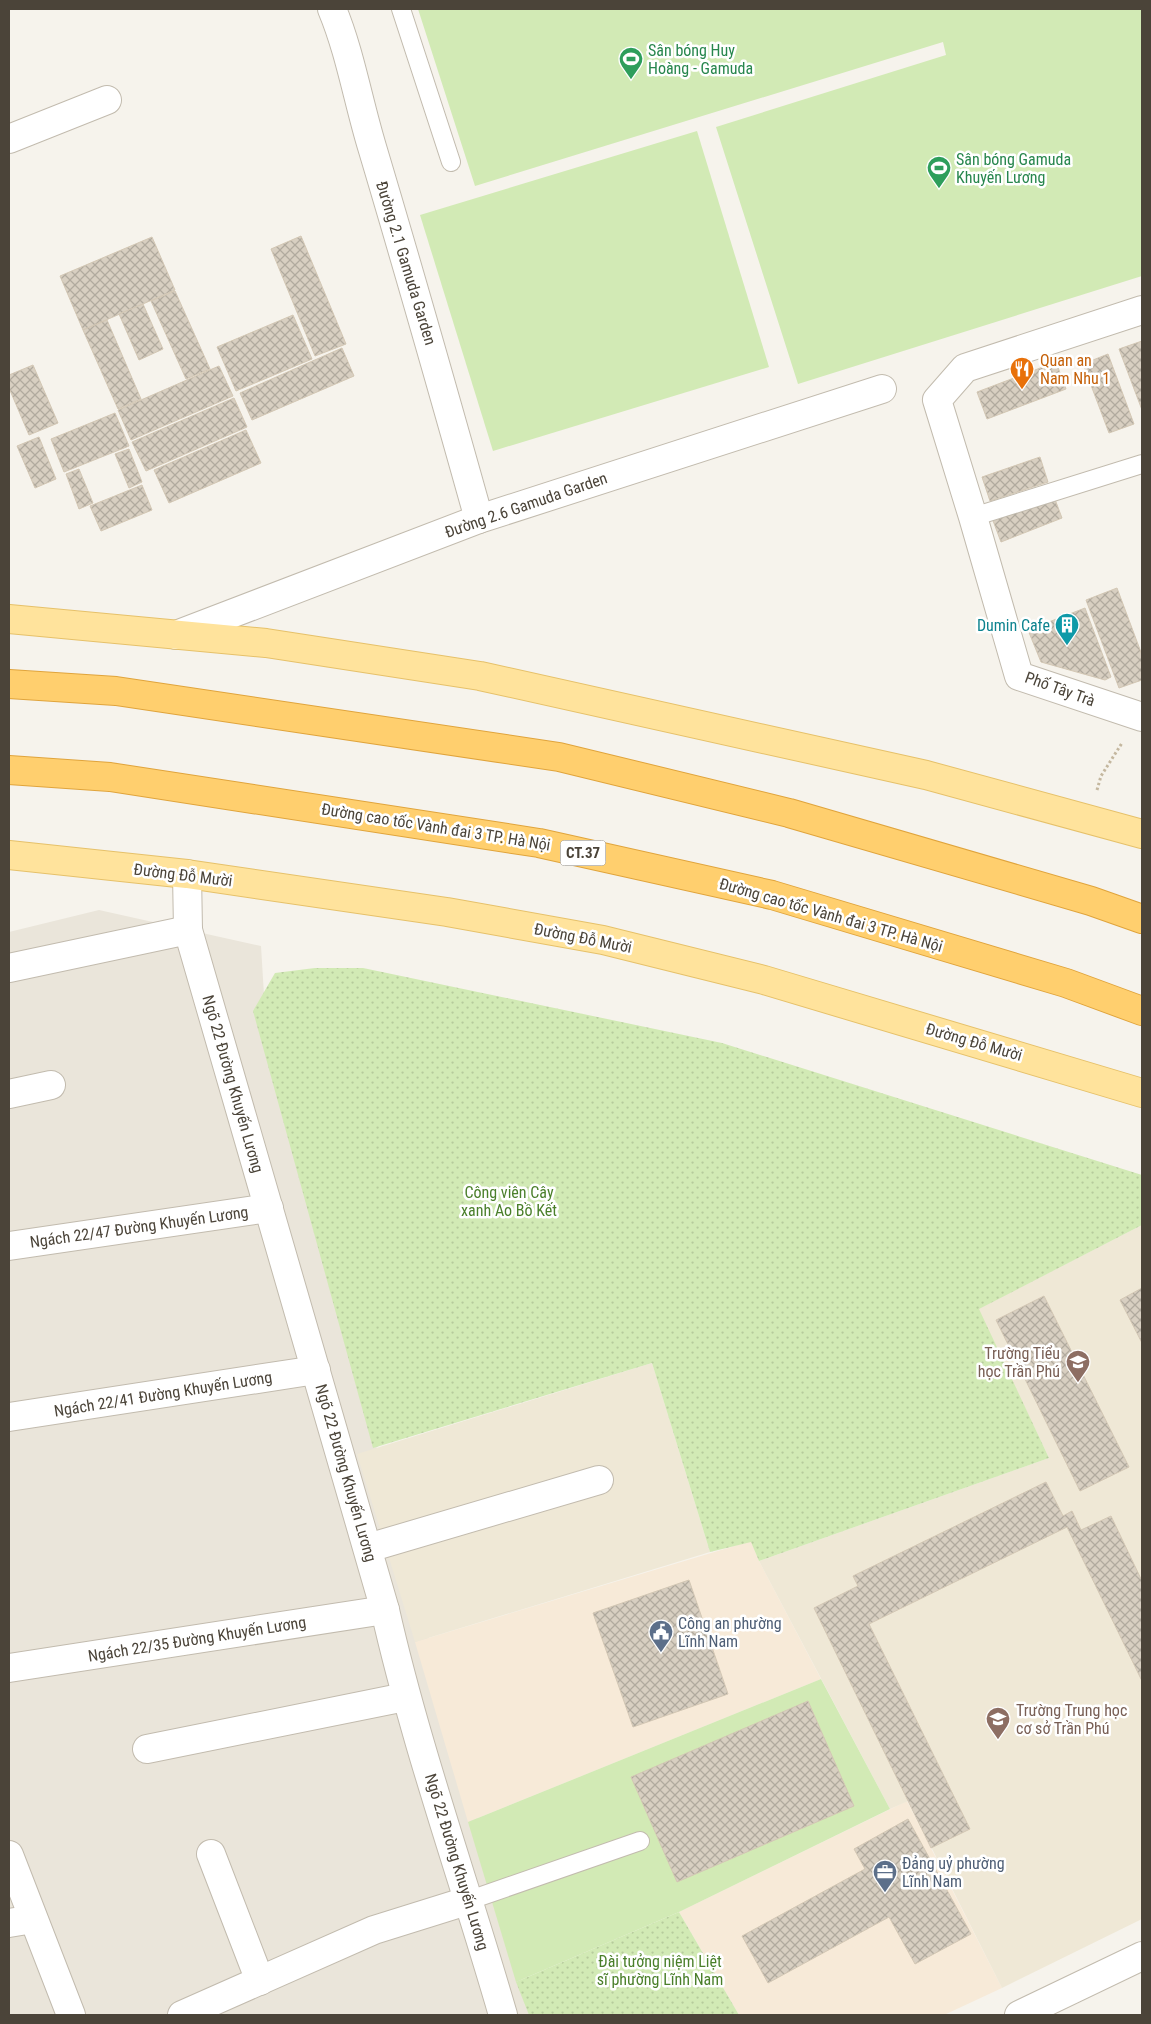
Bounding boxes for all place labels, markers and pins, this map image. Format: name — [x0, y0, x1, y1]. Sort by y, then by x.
place label: Sân bóng Huy Hoàng - Gamuda — [648, 41, 753, 78]
sports icon: Sân bóng Huy Hoàng - Gamuda — [618, 46, 644, 80]
place label: Sân bóng Gamuda Khuyến Lương — [956, 150, 1071, 187]
sports icon: Sân bóng Gamuda Khuyến Lương — [926, 155, 952, 189]
place label: Quan an Nam Nhu 1 — [1040, 351, 1110, 388]
restaurant icon: Quan an Nam Nhu 1 — [1009, 356, 1035, 390]
building icon: Dumin Cafe — [1054, 612, 1080, 646]
place label: Dumin Cafe — [977, 616, 1050, 635]
place label: Trường Tiểu học Trần Phú — [978, 1344, 1060, 1381]
school or university icon: Trường Tiểu học Trần Phú — [1065, 1349, 1091, 1383]
place label: Công an phường Lĩnh Nam — [678, 1614, 782, 1651]
public building icon: Công an phường Lĩnh Nam — [648, 1619, 674, 1653]
place label: Trường Trung học cơ sở Trần Phú — [1016, 1701, 1127, 1738]
school or university icon: Trường Trung học cơ sở Trần Phú — [985, 1706, 1011, 1740]
place label: Đảng uỷ phường Lĩnh Nam — [902, 1854, 1005, 1891]
office icon: Đảng uỷ phường Lĩnh Nam — [872, 1859, 898, 1893]

